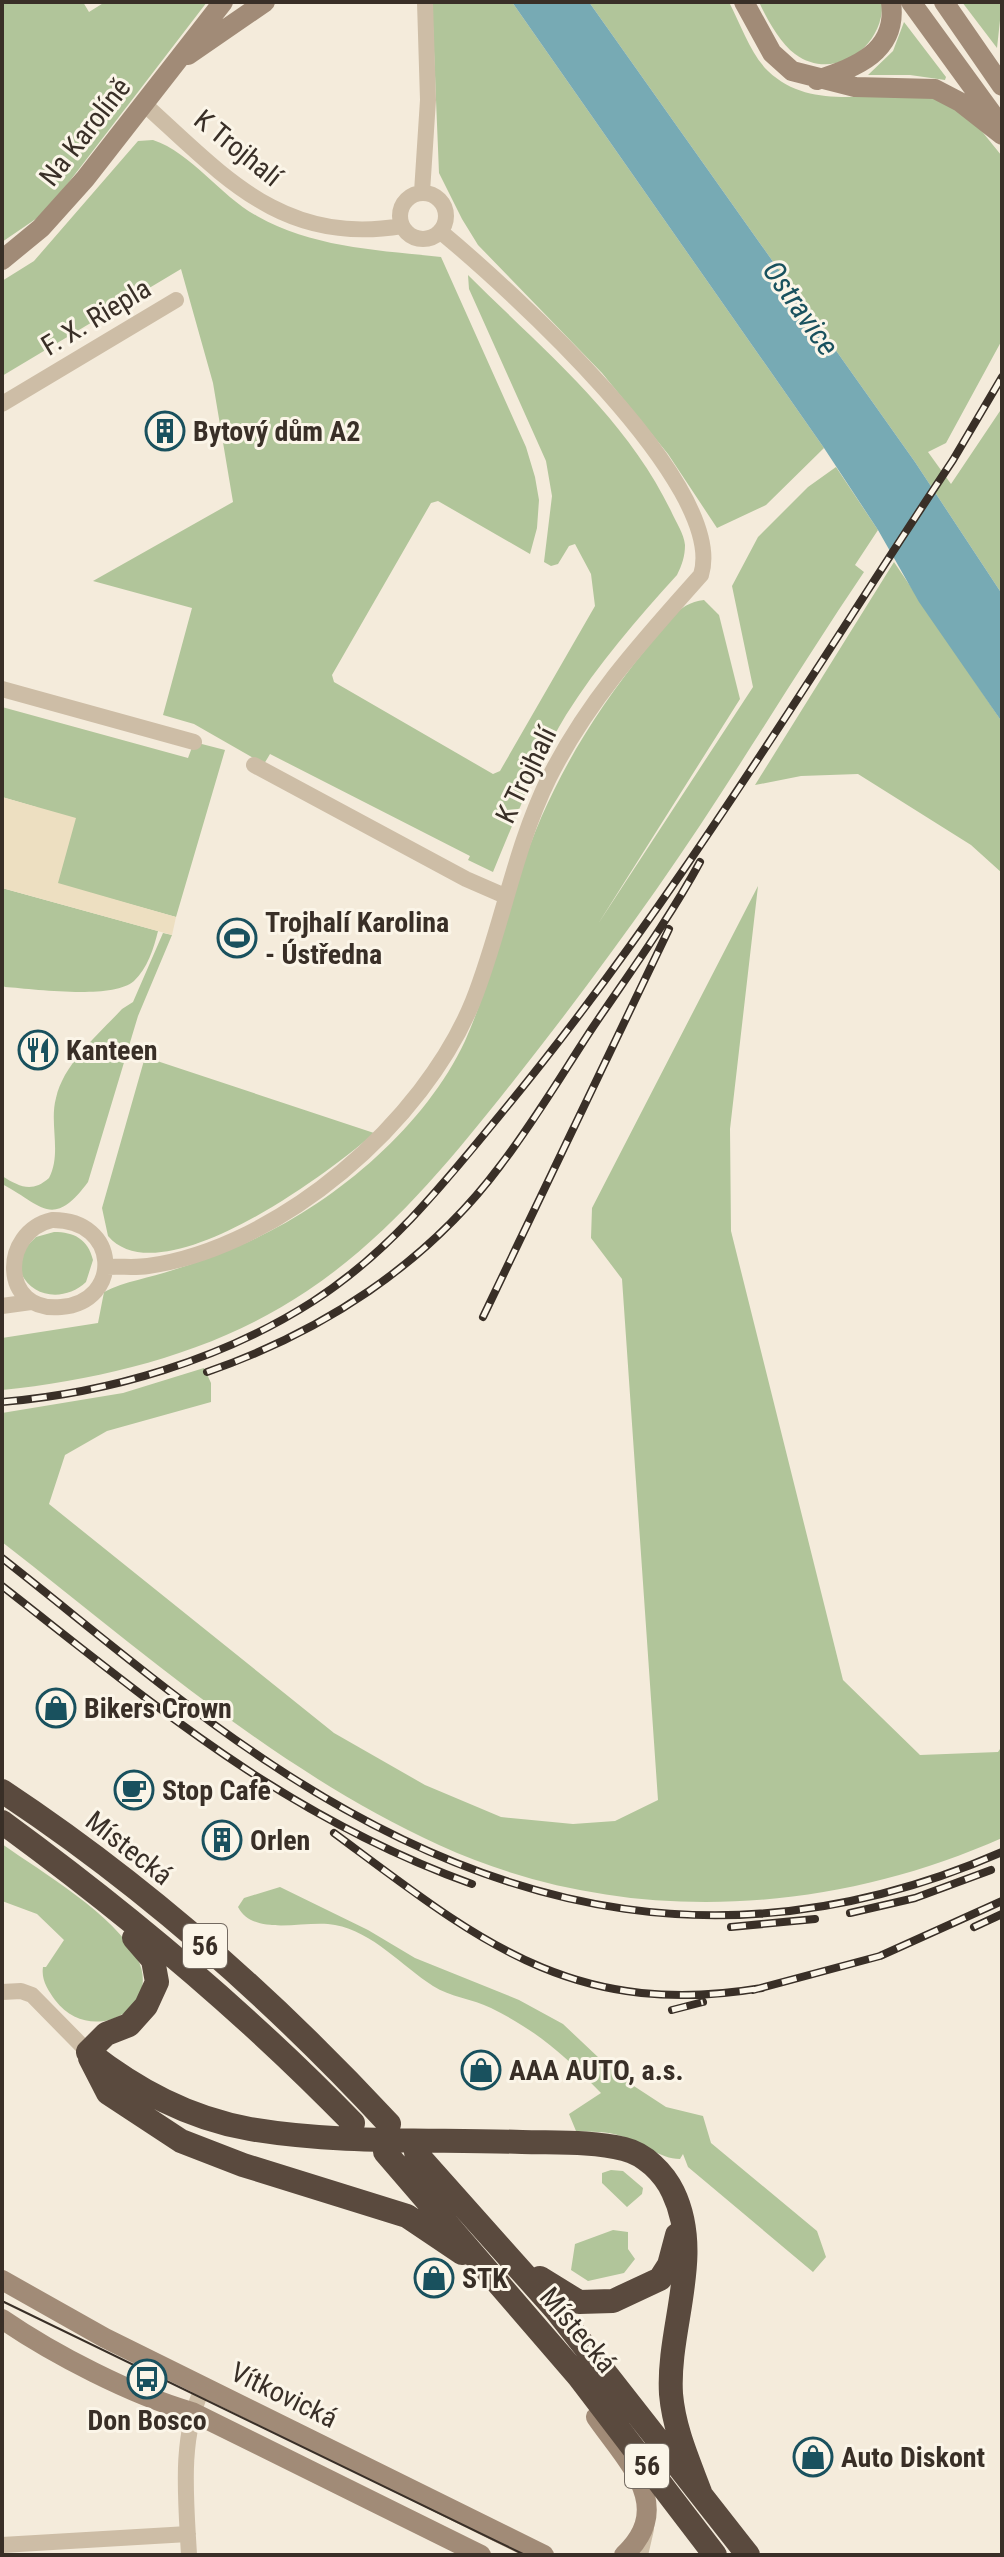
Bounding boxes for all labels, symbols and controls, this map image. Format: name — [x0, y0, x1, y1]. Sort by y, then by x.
street label: Na Karolíně — [33, 71, 137, 193]
street label: K Trojhalí — [187, 103, 290, 194]
water label: Ostravice — [756, 254, 846, 362]
street label: F. X. Riepla — [35, 272, 157, 362]
building icon: Bytový dům A2 — [144, 410, 186, 452]
place label: Bytový dům A2 — [193, 415, 360, 448]
street label: K Trojhalí — [489, 720, 564, 829]
place label: Trojhalí Karolina - Ústředna — [265, 906, 449, 971]
sports icon: Trojhalí Karolina - Ústředna — [216, 917, 258, 959]
restaurant icon: Kanteen — [17, 1029, 59, 1071]
place label: Kanteen — [66, 1034, 158, 1067]
shop icon: Bikers Crown — [35, 1687, 77, 1729]
place label: Bikers Crown — [84, 1692, 232, 1725]
cafe icon: Stop Cafe — [113, 1769, 155, 1811]
place label: Stop Cafe — [162, 1774, 271, 1807]
street label: Místecká — [79, 1804, 179, 1892]
building icon: Orlen — [201, 1819, 243, 1861]
place label: Orlen — [250, 1824, 310, 1857]
road number: 56 — [183, 1924, 227, 1968]
shop icon: AAA AUTO, a.s. — [460, 2049, 502, 2091]
place label: AAA AUTO, a.s. — [509, 2054, 684, 2087]
shop icon: STK — [413, 2257, 455, 2299]
place label: STK — [462, 2262, 508, 2295]
street label: Místecká — [533, 2281, 623, 2379]
street label: Vítkovická — [225, 2355, 343, 2435]
bus stop icon: Don Bosco — [126, 2358, 168, 2400]
place label: Don Bosco — [87, 2404, 207, 2437]
shop icon: Auto Diskont — [792, 2436, 834, 2478]
place label: Auto Diskont — [841, 2441, 985, 2474]
road number: 56 — [625, 2444, 669, 2488]

